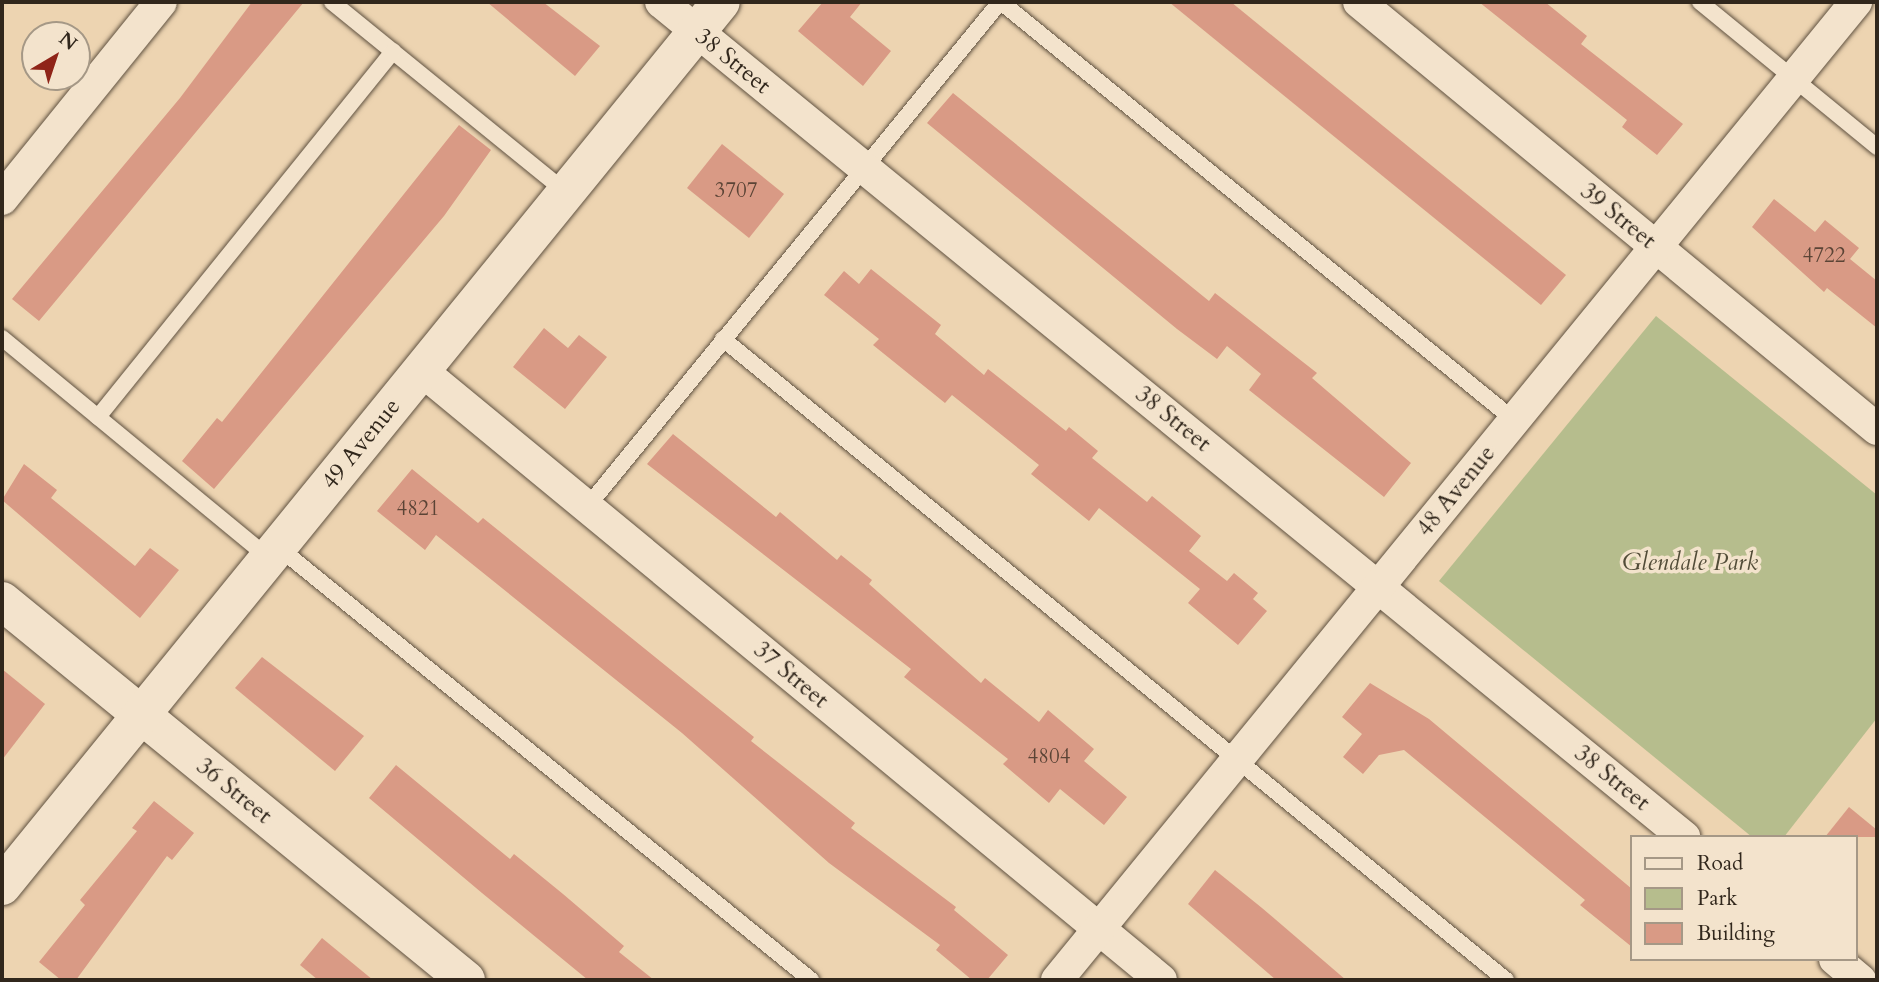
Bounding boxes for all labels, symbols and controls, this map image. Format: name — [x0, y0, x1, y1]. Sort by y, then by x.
north arrow — [21, 21, 91, 91]
street label: 38 Street — [689, 22, 777, 100]
text: N — [53, 26, 83, 57]
street label: 39 Street — [1574, 177, 1662, 255]
house number: 3707 — [714, 178, 758, 204]
house number: 4722 — [1802, 243, 1846, 269]
street label: 38 Street — [1129, 380, 1217, 458]
street label: 49 Avenue — [316, 393, 406, 495]
street label: 48 Avenue — [1411, 440, 1501, 542]
house number: 4821 — [396, 496, 440, 522]
park label: Glendale Park — [1622, 549, 1758, 577]
street label: 37 Street — [748, 635, 834, 715]
street label: 38 Street — [1568, 739, 1656, 817]
house number: 4804 — [1027, 744, 1071, 770]
street label: 36 Street — [190, 752, 278, 830]
legend — [1630, 835, 1858, 961]
text: Road — [1697, 849, 1743, 878]
text: Park — [1697, 884, 1737, 913]
text: Building — [1697, 919, 1775, 948]

